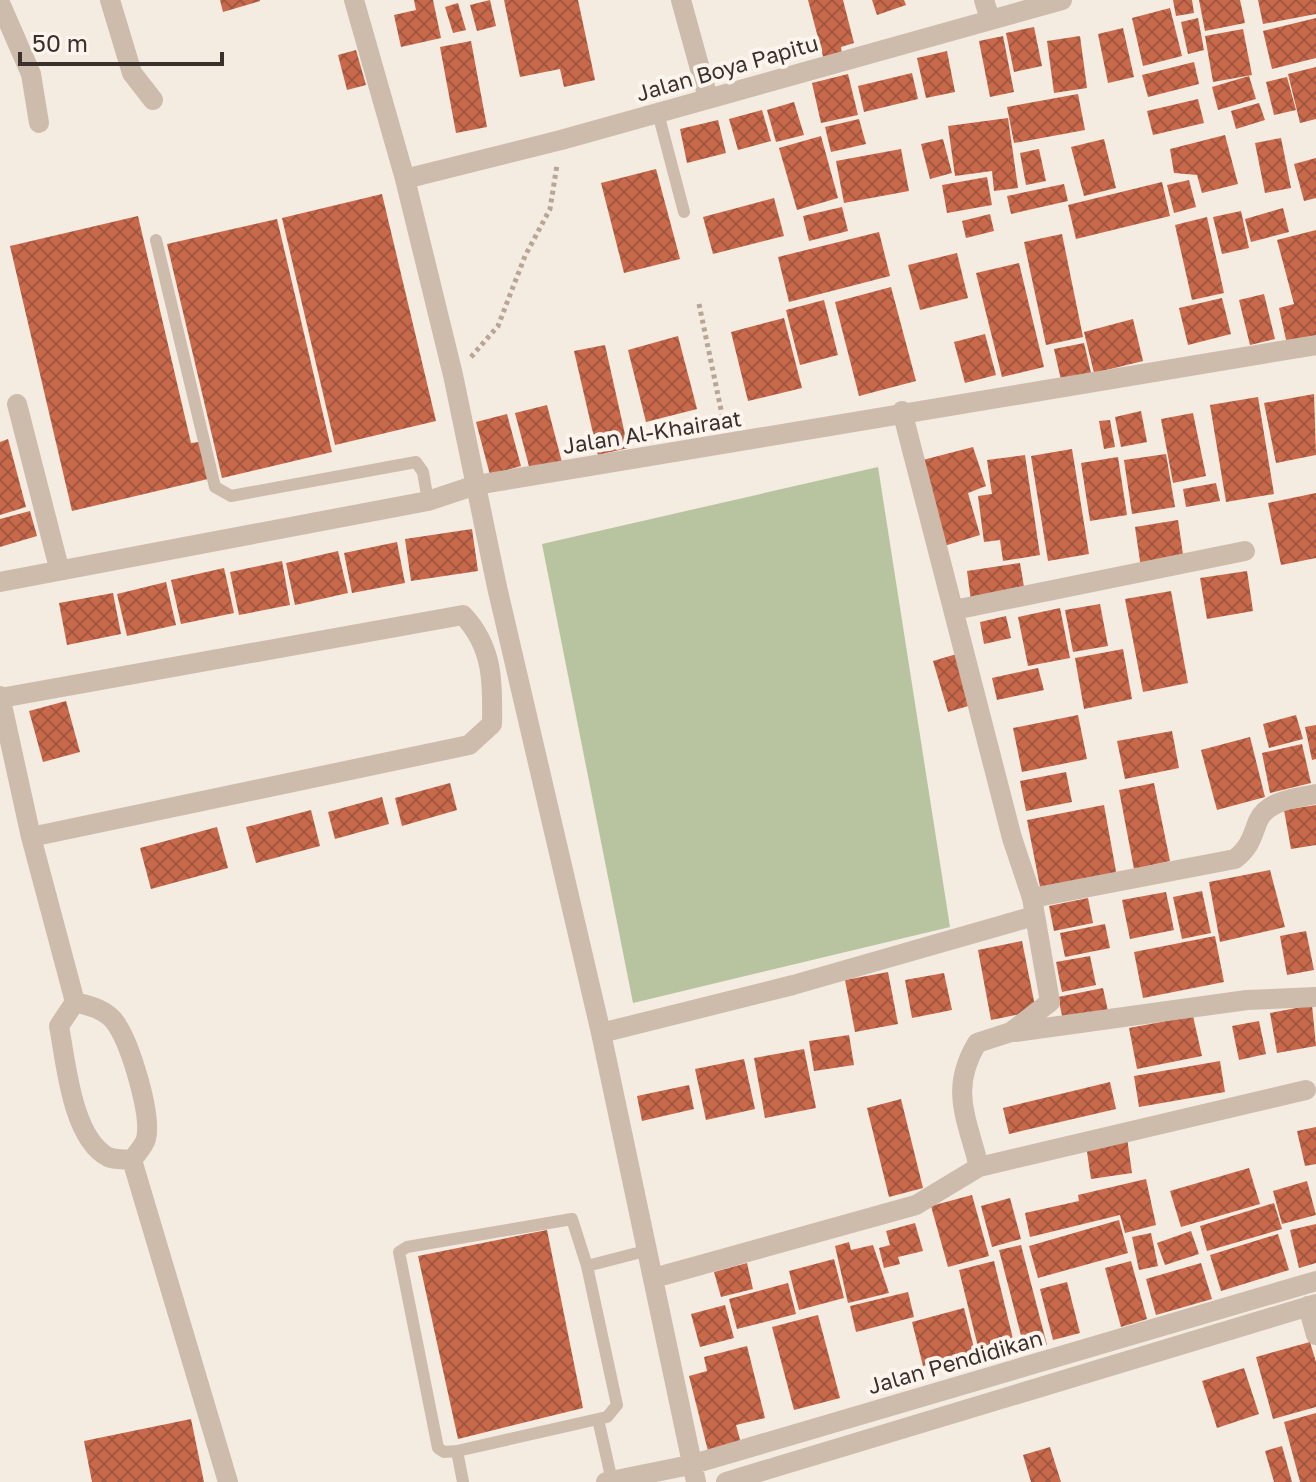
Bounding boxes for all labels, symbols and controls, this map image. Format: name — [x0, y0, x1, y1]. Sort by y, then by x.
scale bar — [20, 16, 222, 66]
text: 50 m — [32, 28, 88, 57]
street label: Jalan Boya Papitu — [633, 29, 821, 106]
street label: Jalan Al-Khairaat — [561, 404, 743, 459]
street label: Jalan Pendidikan — [864, 1324, 1045, 1399]

